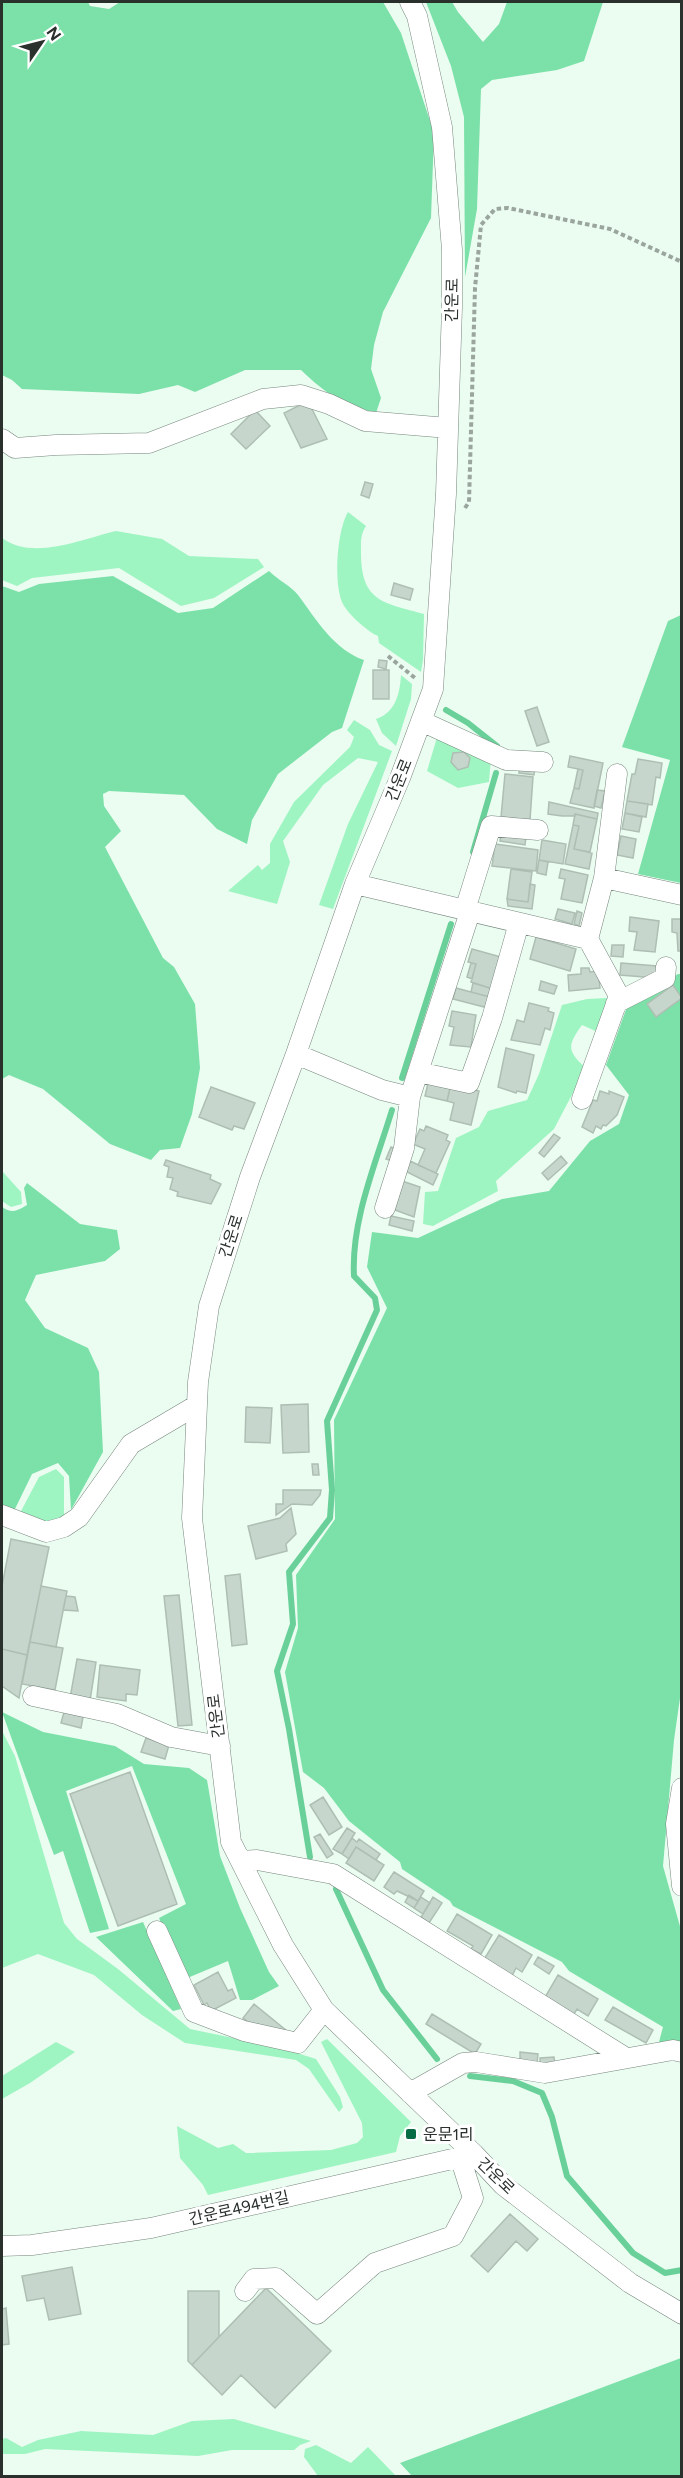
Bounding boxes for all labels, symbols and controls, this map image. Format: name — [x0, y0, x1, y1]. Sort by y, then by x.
north arrow — [12, 12, 72, 72]
text: N — [43, 23, 65, 44]
street label: 간운로 — [442, 277, 462, 322]
street label: 간운로 — [382, 756, 416, 804]
street label: 간운로 — [215, 1212, 247, 1260]
street label: 간운로 — [204, 1693, 228, 1739]
place label: 운문1리 — [423, 2125, 474, 2144]
marker: 운문1리 — [404, 2127, 418, 2141]
street label: 간운로 — [474, 2154, 519, 2198]
street label: 간운로494번길 — [187, 2187, 291, 2229]

